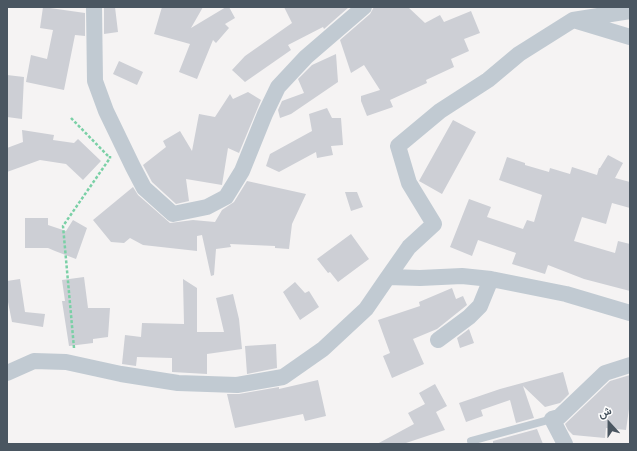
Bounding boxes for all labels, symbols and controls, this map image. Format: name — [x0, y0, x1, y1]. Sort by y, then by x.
north arrow — [589, 403, 629, 443]
text: ش — [596, 403, 613, 421]

